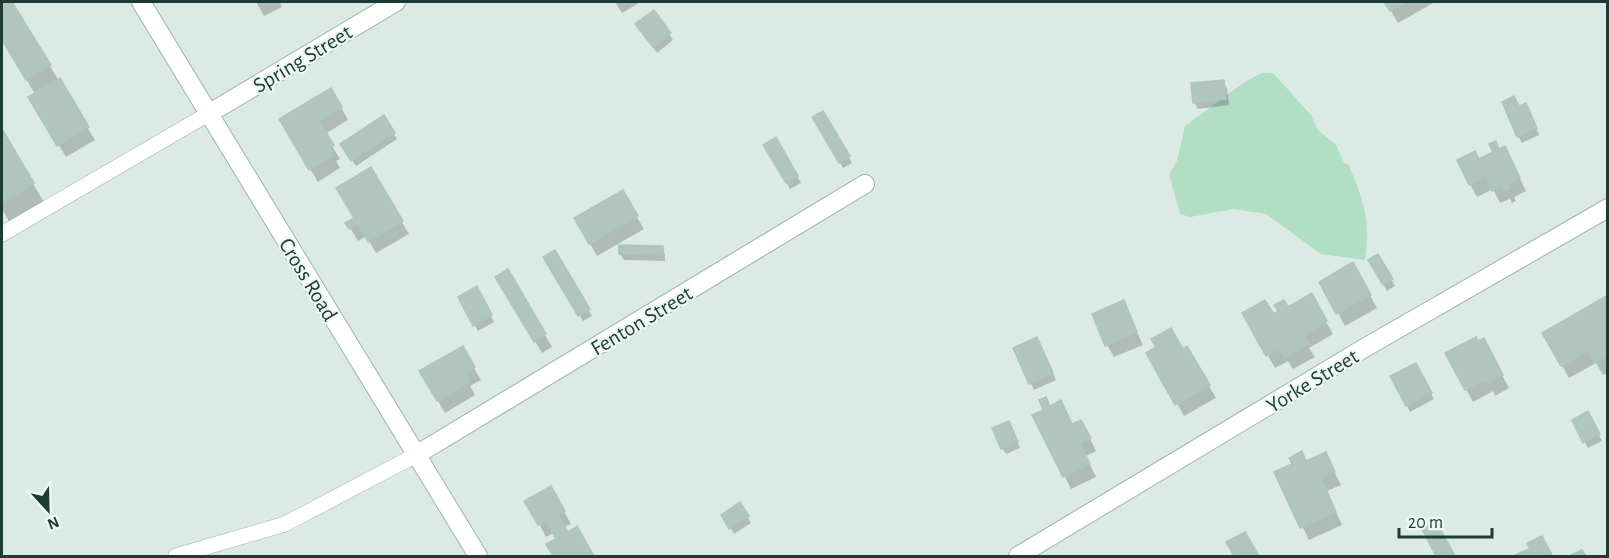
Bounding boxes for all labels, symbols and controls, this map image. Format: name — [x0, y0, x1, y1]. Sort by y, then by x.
street label: Spring Street — [249, 21, 356, 97]
street label: Cross Road — [275, 234, 341, 325]
street label: Fenton Street — [587, 282, 696, 360]
street label: Yorke Street — [1263, 345, 1362, 417]
north arrow — [18, 480, 78, 540]
scale bar — [1399, 501, 1492, 539]
text: N — [45, 513, 61, 532]
text: 20 m — [1408, 514, 1443, 532]

